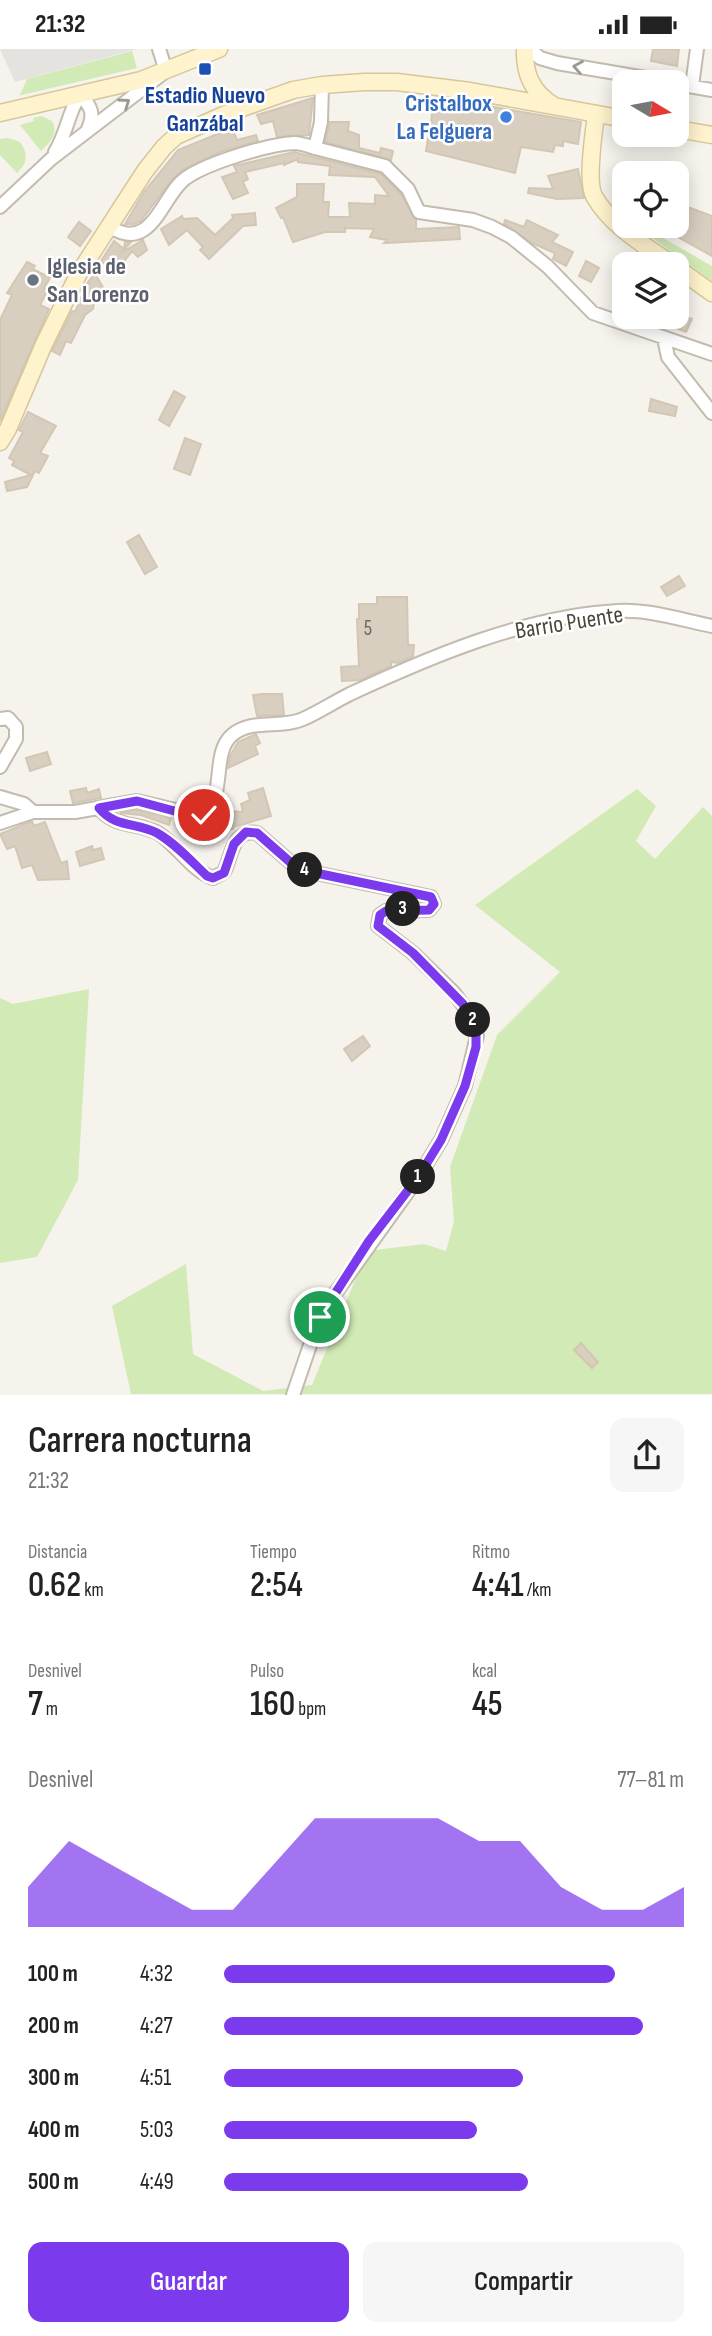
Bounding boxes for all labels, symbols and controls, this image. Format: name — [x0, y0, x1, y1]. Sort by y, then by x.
text: 21:32 — [35, 9, 85, 40]
one-way arrow — [572, 60, 584, 75]
marker: Estadio Nuevo Ganzábal — [197, 61, 213, 77]
north arrow — [612, 70, 690, 147]
map controls — [612, 70, 689, 329]
place label: Estadio Nuevo Ganzábal — [145, 81, 265, 138]
place label: Cristalbox La Felguera — [396, 89, 492, 146]
one-way arrow — [117, 99, 130, 111]
marker: Cristalbox La Felguera — [498, 109, 514, 125]
button: locate — [612, 161, 689, 238]
place label: Iglesia de San Lorenzo — [47, 252, 149, 309]
button: layers — [612, 252, 689, 329]
marker: Iglesia de San Lorenzo — [25, 272, 41, 288]
street label: Barrio Puente — [513, 600, 625, 645]
house number: 5 — [364, 616, 372, 641]
pin — [174, 785, 234, 845]
icon: check — [185, 796, 223, 834]
pin: 4 — [288, 853, 322, 887]
text: 4 — [300, 858, 309, 881]
pin: 3 — [386, 891, 420, 927]
text: 3 — [398, 897, 407, 920]
pin: 2 — [456, 1003, 490, 1037]
text: 2 — [468, 1008, 477, 1031]
pin: 1 — [400, 1159, 436, 1195]
text: 1 — [414, 1165, 421, 1188]
pin — [290, 1287, 350, 1347]
icon: arrive — [301, 1298, 339, 1336]
text: Carrera nocturna — [28, 1418, 252, 1463]
button: share — [610, 1418, 684, 1492]
text: 21:32 — [28, 1467, 69, 1495]
text: Distancia — [28, 1541, 87, 1564]
text: Tiempo — [250, 1541, 297, 1564]
text: Ritmo — [472, 1541, 510, 1564]
text: 0.62 — [28, 1564, 81, 1607]
text: 2:54 — [250, 1564, 303, 1607]
text: 4:41 — [472, 1564, 524, 1607]
text: km — [81, 1579, 104, 1602]
text: /km — [524, 1579, 551, 1602]
text: Desnivel — [28, 1660, 82, 1683]
text: Pulso — [250, 1660, 284, 1683]
text: kcal — [472, 1660, 497, 1683]
text: 7 — [28, 1683, 43, 1726]
text: 160 — [250, 1683, 295, 1726]
text: 45 — [472, 1683, 503, 1726]
text: m — [43, 1698, 58, 1721]
text: bpm — [295, 1698, 326, 1721]
text: Desnivel — [28, 1766, 93, 1794]
text: 77–81 m — [617, 1766, 684, 1794]
text: 100 m — [28, 1960, 78, 1988]
text: 4:32 — [140, 1960, 173, 1988]
text: 200 m — [28, 2012, 79, 2040]
text: 4:27 — [140, 2012, 173, 2040]
text: 300 m — [28, 2064, 79, 2092]
text: 4:51 — [140, 2064, 171, 2092]
text: 400 m — [28, 2116, 79, 2144]
text: 5:03 — [140, 2116, 173, 2144]
text: 500 m — [28, 2168, 79, 2196]
text: 4:49 — [140, 2168, 174, 2196]
button: Guardar — [28, 2242, 349, 2322]
button: Compartir — [363, 2242, 684, 2322]

